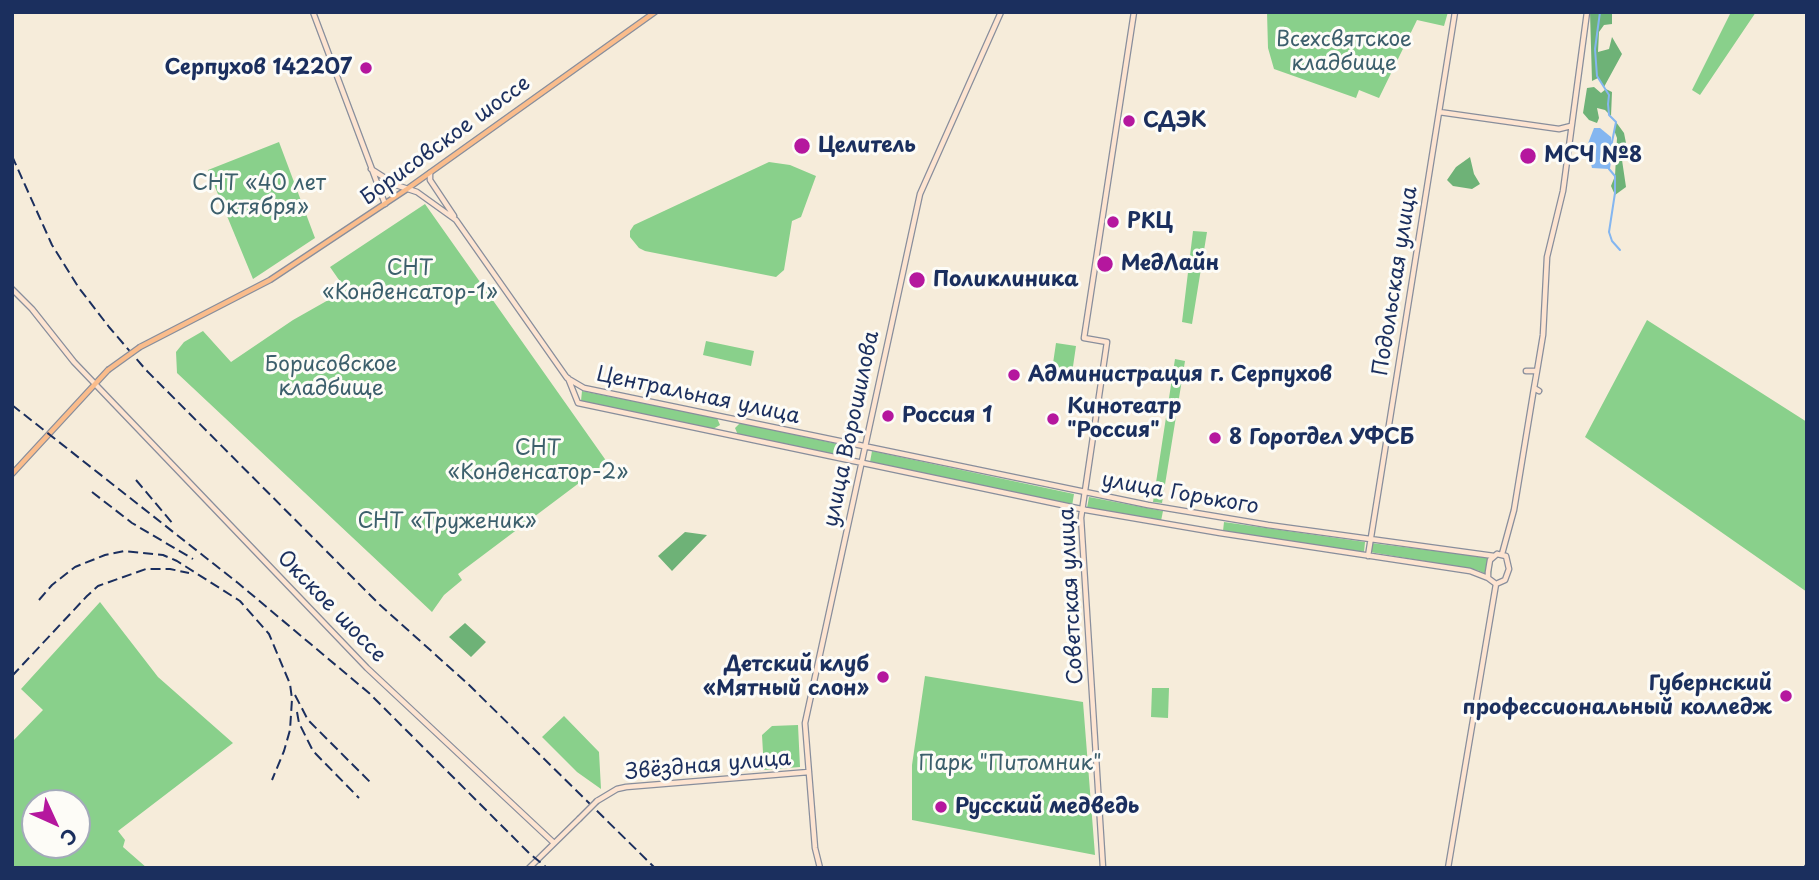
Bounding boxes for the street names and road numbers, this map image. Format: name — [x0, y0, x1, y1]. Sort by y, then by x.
street label: Борисовское шоссе — [356, 71, 536, 211]
street label: Подольская улица — [1369, 185, 1423, 377]
street label: улица Ворошилова — [819, 329, 885, 529]
street label: Центральная улица — [594, 362, 802, 430]
street label: улица Горького — [1099, 468, 1261, 520]
street label: Советская улица — [1055, 507, 1089, 685]
street label: Окское шоссе — [271, 546, 391, 668]
street label: Звёздная улица — [624, 746, 792, 786]

